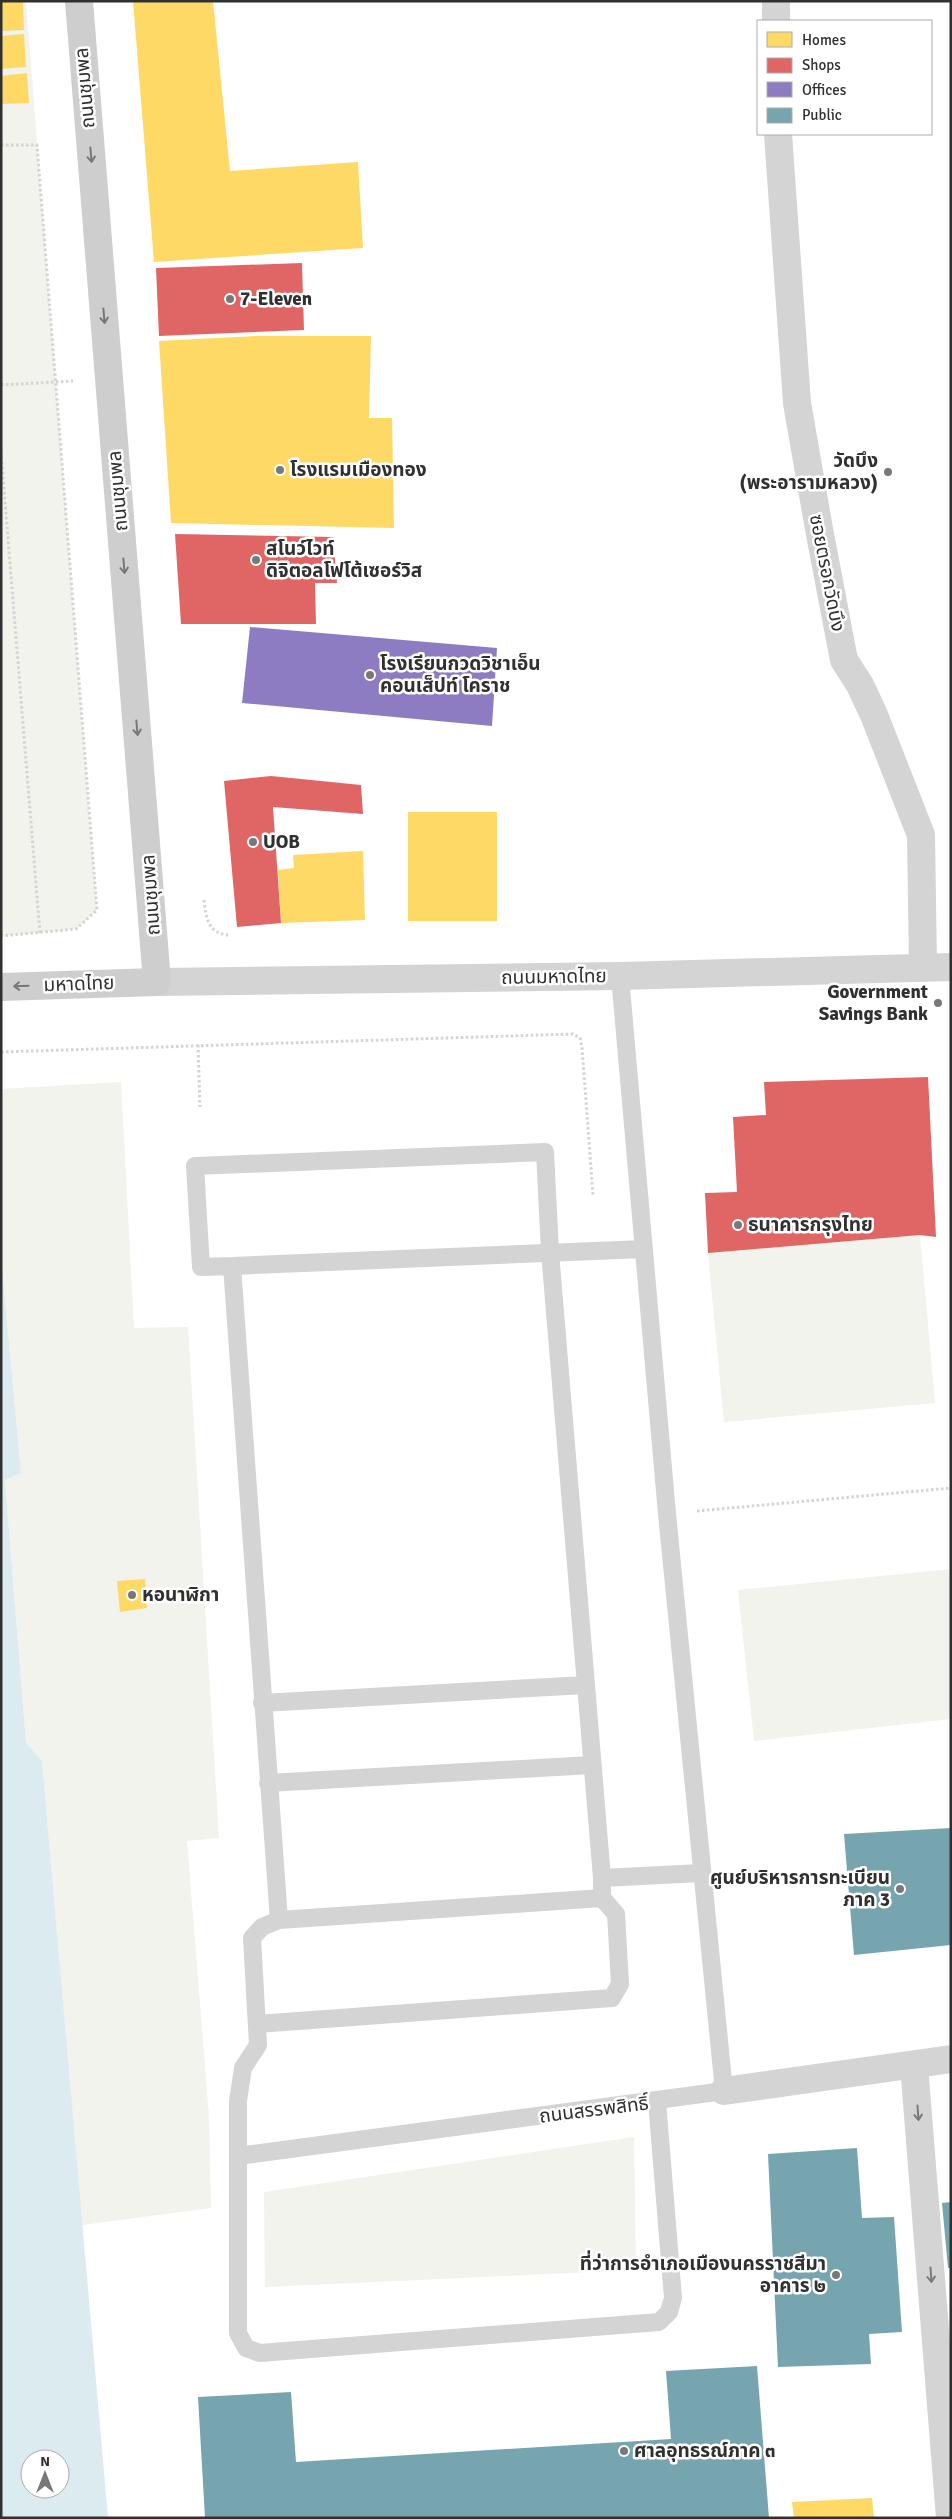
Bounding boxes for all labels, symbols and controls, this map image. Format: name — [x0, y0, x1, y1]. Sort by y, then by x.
legend — [757, 20, 932, 135]
text: Homes — [802, 31, 846, 49]
street label: ถนนชุมพล — [70, 47, 100, 129]
text: Shops — [802, 56, 841, 74]
text: Offices — [802, 81, 847, 99]
text: Public — [802, 106, 842, 124]
one-way arrow — [86, 146, 96, 162]
place label: 7-Eleven — [240, 287, 312, 311]
marker: 7-Eleven — [224, 293, 236, 305]
one-way arrow — [99, 308, 109, 324]
place label: วัดบึง (พระอารามหลวง) — [740, 449, 878, 495]
street label: ถนนชุมพล — [103, 450, 133, 532]
place label: โรงแรมเมืองทอง — [290, 458, 427, 482]
marker: โรงแรมเมืองทอง — [274, 464, 286, 476]
marker: วัดบึง (พระอารามหลวง) — [882, 466, 894, 478]
street label: ซอยตรอกวัดบึง — [804, 512, 850, 634]
place label: สโนว์ไวท์ ดิจิตอลโฟโต้เซอร์วิส — [266, 537, 422, 583]
marker: สโนว์ไวท์ ดิจิตอลโฟโต้เซอร์วิส — [250, 554, 262, 566]
one-way arrow — [119, 557, 129, 573]
place label: โรงเรียนกวดวิชาเอ็น คอนเส็ปท์ โคราช — [380, 652, 541, 698]
marker: โรงเรียนกวดวิชาเอ็น คอนเส็ปท์ โคราช — [364, 669, 376, 681]
one-way arrow — [132, 719, 142, 735]
place label: UOB — [263, 830, 300, 854]
marker: UOB — [247, 836, 259, 848]
street label: ถนนชุมพล — [136, 854, 166, 936]
street label: ถนนมหาดไทย — [501, 964, 607, 990]
street label: มหาดไทย — [43, 971, 115, 997]
place label: Government Savings Bank — [819, 980, 928, 1026]
one-way arrow — [13, 981, 30, 991]
marker: Government Savings Bank — [932, 997, 944, 1009]
place label: ธนาคารกรุงไทย — [748, 1213, 873, 1237]
marker: ธนาคารกรุงไทย — [732, 1219, 744, 1231]
place label: หอนาฬิกา — [142, 1583, 219, 1607]
marker: หอนาฬิกา — [126, 1589, 138, 1601]
place label: ศูนย์บริหารการทะเบียน ภาค 3 — [710, 1866, 890, 1912]
marker: ศูนย์บริหารการทะเบียน ภาค 3 — [894, 1883, 906, 1895]
street label: ถนนสรรพสิทธิ์ — [538, 2091, 650, 2129]
one-way arrow — [913, 2105, 923, 2121]
place label: ที่ว่าการอำเภอเมืองนครราชสีมา อาคาร ๒ — [580, 2250, 826, 2298]
one-way arrow — [926, 2267, 936, 2283]
marker: ที่ว่าการอำเภอเมืองนครราชสีมา อาคาร ๒ — [830, 2269, 842, 2281]
place label: ศาลอุทธรณ์ภาค ๓ — [634, 2439, 776, 2463]
marker: ศาลอุทธรณ์ภาค ๓ — [618, 2445, 630, 2457]
north arrow — [20, 2449, 70, 2499]
text: N — [40, 2453, 50, 2470]

